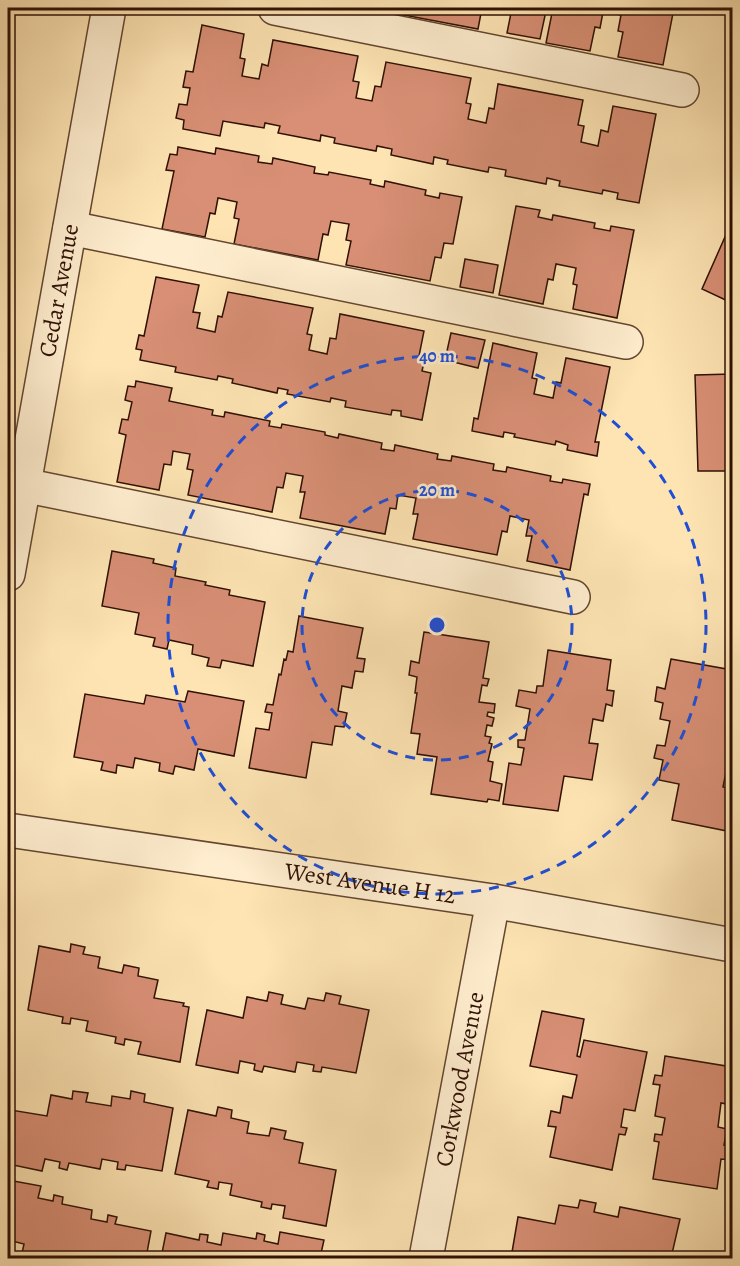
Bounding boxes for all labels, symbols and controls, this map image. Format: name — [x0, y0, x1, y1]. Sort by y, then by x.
street label: Cedar Avenue — [31, 221, 86, 360]
text: 40 m — [419, 344, 455, 368]
text: 20 m — [419, 478, 455, 502]
centre of rings — [427, 615, 447, 635]
street label: West Avenue H 12 — [282, 855, 458, 911]
street label: Corkwood Avenue — [427, 989, 492, 1169]

